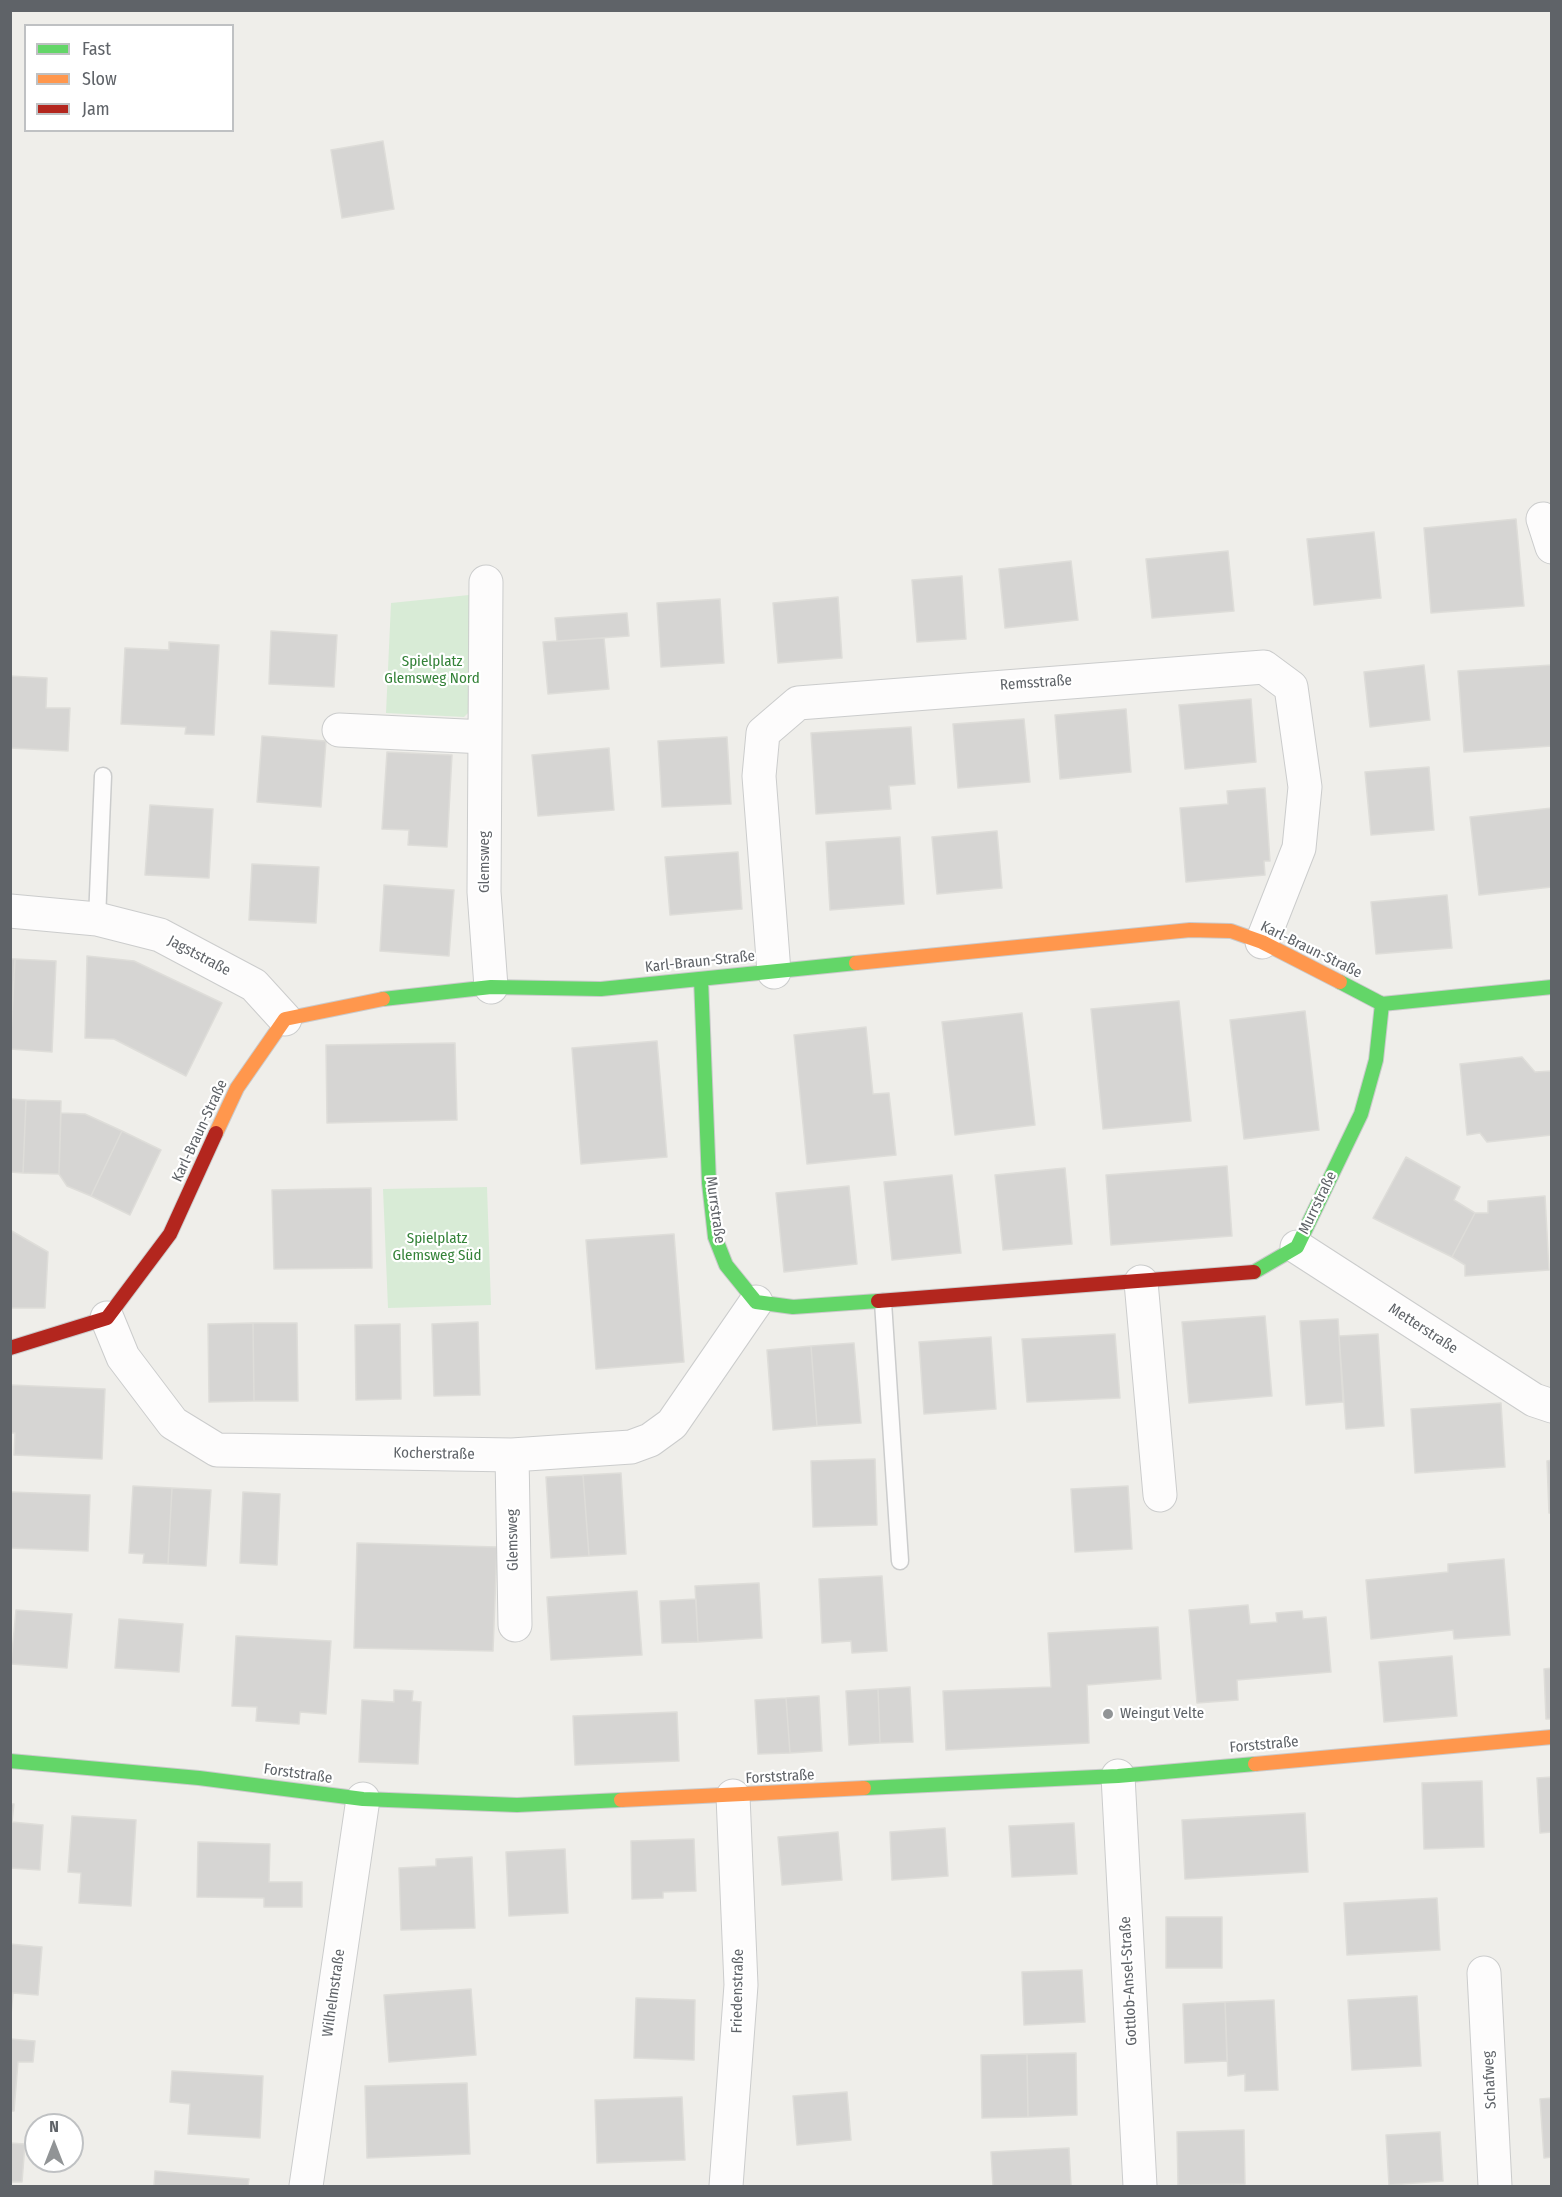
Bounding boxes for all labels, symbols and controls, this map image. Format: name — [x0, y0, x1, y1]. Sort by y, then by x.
legend — [24, 24, 234, 132]
text: Fast — [82, 38, 111, 60]
text: Slow — [82, 68, 117, 90]
text: Jam — [82, 98, 110, 120]
park label: Spielplatz Glemsweg Nord — [384, 653, 480, 688]
street label: Remsstraße — [999, 672, 1073, 694]
street label: Glemsweg — [476, 831, 494, 893]
street label: Karl-Braun-Straße — [1257, 918, 1365, 982]
street label: Jagststraße — [165, 932, 233, 980]
street label: Karl-Braun-Straße — [644, 947, 756, 977]
street label: Karl-Braun-Straße — [168, 1077, 232, 1185]
street label: Murrstraße — [1295, 1169, 1341, 1237]
street label: Murrstraße — [701, 1175, 729, 1245]
park label: Spielplatz Glemsweg Süd — [393, 1230, 481, 1265]
street label: Metterstraße — [1385, 1300, 1461, 1358]
street label: Kocherstraße — [393, 1444, 475, 1464]
street label: Glemsweg — [503, 1509, 523, 1571]
place label: Weingut Velte — [1120, 1705, 1204, 1723]
marker: Weingut Velte — [1101, 1707, 1115, 1721]
street label: Forststraße — [1229, 1733, 1299, 1757]
street label: Forststraße — [263, 1760, 333, 1788]
street label: Forststraße — [745, 1766, 815, 1788]
street label: Gottlob-Ansel-Straße — [1117, 1916, 1141, 2046]
street label: Wilhelmstraße — [319, 1948, 349, 2038]
street label: Friedenstraße — [728, 1949, 748, 2033]
street label: Schafweg — [1479, 2051, 1501, 2109]
north arrow — [24, 2113, 84, 2173]
text: N — [49, 2117, 59, 2136]

